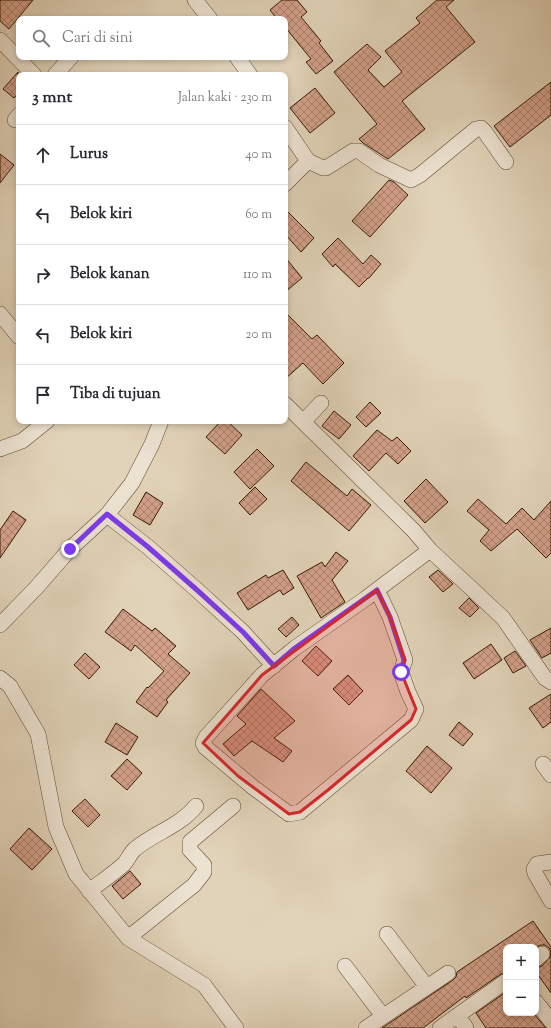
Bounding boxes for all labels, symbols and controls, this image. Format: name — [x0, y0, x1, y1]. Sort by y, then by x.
search box — [16, 16, 288, 60]
icon: search — [30, 27, 52, 49]
text: Cari di sini — [62, 28, 133, 49]
text: 3 mnt — [32, 86, 72, 110]
text: Jalan kaki · 230 m — [178, 89, 272, 107]
icon: ahead — [32, 144, 54, 166]
text: Lurus — [70, 144, 108, 165]
text: 40 m — [245, 146, 272, 164]
icon: left — [32, 204, 54, 226]
text: Belok kiri — [70, 204, 132, 225]
text: 60 m — [245, 206, 272, 224]
icon: right — [32, 264, 54, 286]
text: Belok kanan — [70, 264, 150, 285]
text: 110 m — [243, 266, 272, 284]
icon: left — [32, 324, 54, 346]
text: Belok kiri — [70, 324, 132, 345]
text: 20 m — [246, 326, 272, 344]
icon: arrive — [32, 384, 54, 406]
text: Tiba di tujuan — [70, 384, 161, 405]
route end — [61, 540, 79, 558]
route start — [392, 663, 410, 681]
map controls — [503, 944, 539, 1016]
button: + — [503, 944, 539, 980]
button: − — [503, 980, 539, 1016]

